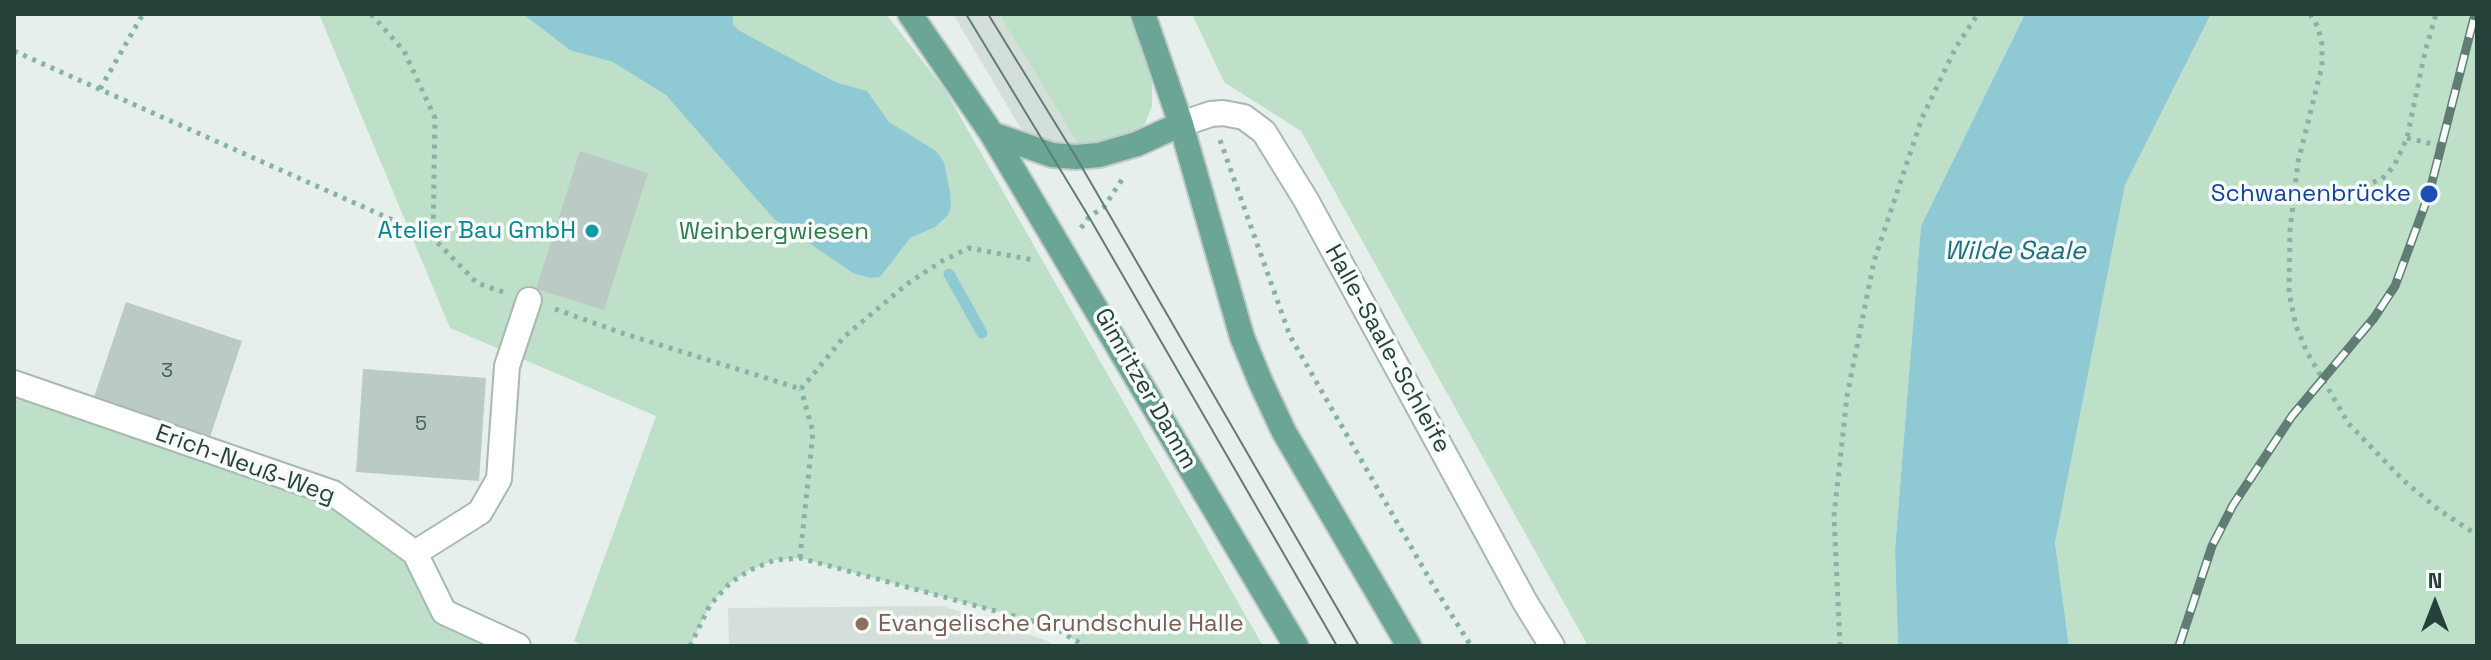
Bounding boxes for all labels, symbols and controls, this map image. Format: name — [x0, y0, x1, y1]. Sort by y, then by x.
place label: Schwanenbrücke — [2211, 180, 2411, 208]
marker: Schwanenbrücke — [2418, 183, 2440, 205]
place label: Atelier Bau GmbH — [377, 217, 576, 245]
park label: Weinbergwiesen — [679, 218, 869, 246]
marker: Atelier Bau GmbH — [583, 222, 601, 240]
water label: Wilde Saale — [1944, 236, 2086, 268]
street label: Halle-Saale-Schleife — [1318, 240, 1456, 458]
street label: Gimritzer Damm — [1087, 304, 1203, 474]
house number: 3 — [161, 360, 173, 384]
house number: 5 — [415, 413, 427, 437]
street label: Erich-Neuß-Weg — [151, 419, 339, 511]
north arrow — [2395, 564, 2475, 644]
text: N — [2428, 566, 2442, 594]
place label: Evangelische Grundschule Halle — [878, 610, 1244, 638]
marker: Evangelische Grundschule Halle — [853, 615, 871, 633]

